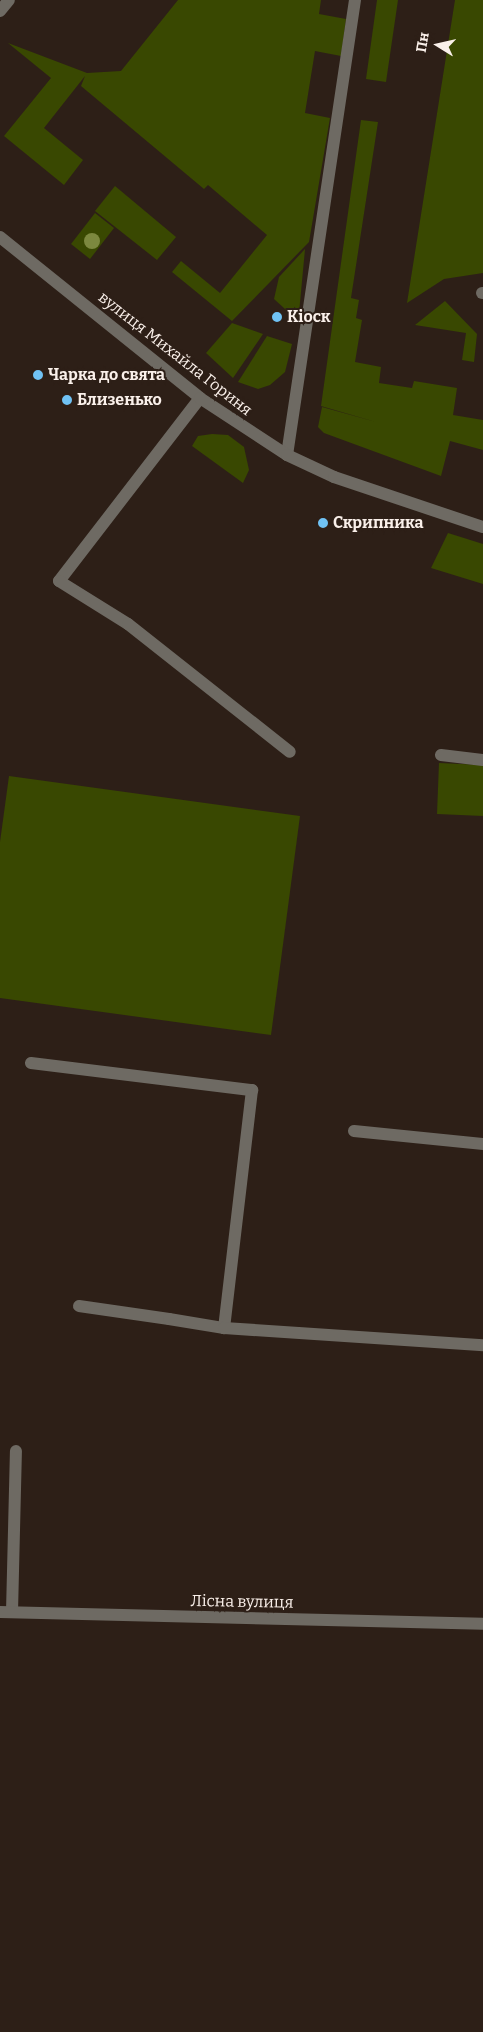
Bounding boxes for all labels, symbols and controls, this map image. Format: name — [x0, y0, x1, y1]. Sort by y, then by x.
north arrow — [413, 20, 463, 70]
text: Пн — [413, 31, 433, 54]
street label: вулиця Михайла Гориня — [94, 288, 256, 420]
place label: Кіоск — [287, 307, 331, 327]
marker: Кіоск — [271, 311, 283, 323]
place label: Чарка до свята — [48, 365, 165, 385]
marker: Чарка до свята — [32, 369, 44, 381]
place label: Близенько — [77, 390, 162, 410]
marker: Близенько — [61, 394, 73, 406]
place label: Скрипника — [333, 513, 424, 533]
marker: Скрипника — [317, 517, 329, 529]
street label: Лісна вулиця — [190, 1592, 294, 1612]

